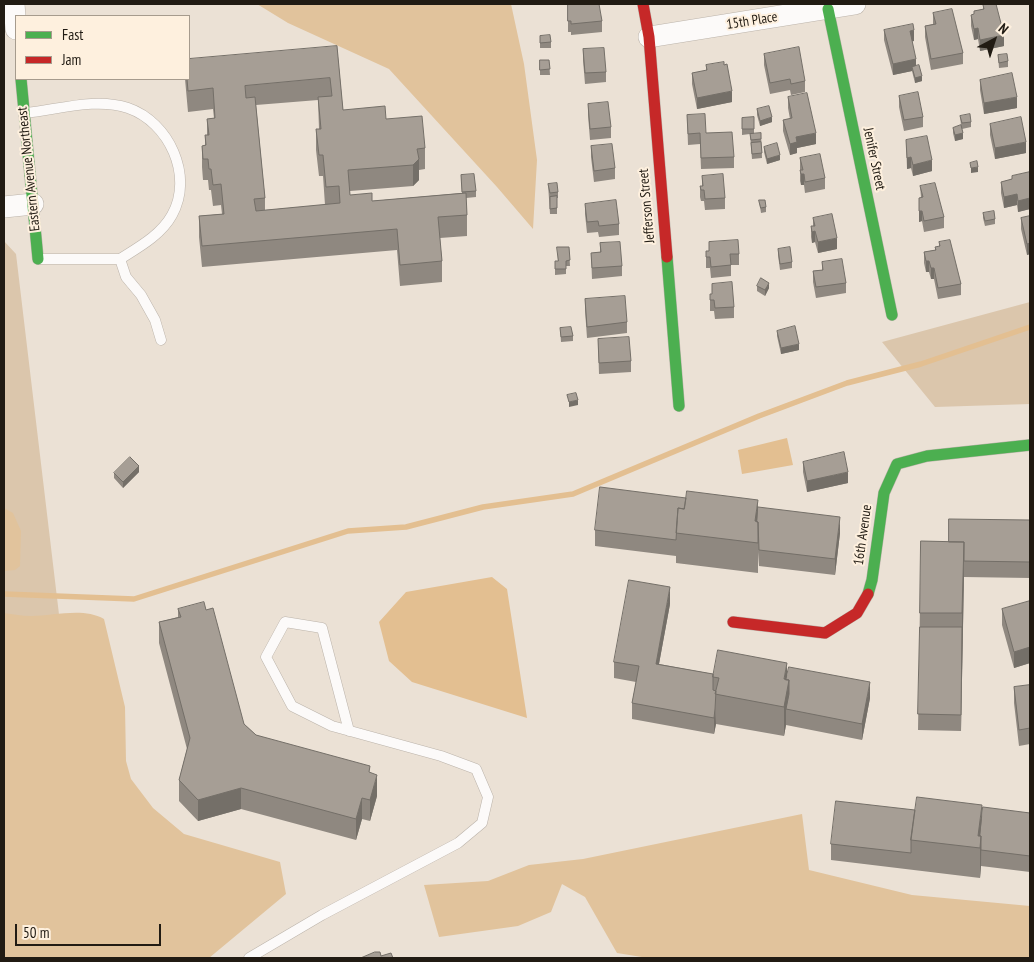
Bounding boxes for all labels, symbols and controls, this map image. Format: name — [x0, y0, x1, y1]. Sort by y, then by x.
street label: 15th Place — [725, 9, 779, 33]
legend — [15, 15, 190, 80]
north arrow — [969, 15, 1019, 65]
text: N — [995, 19, 1012, 38]
text: Fast — [62, 25, 83, 44]
text: Jam — [62, 50, 81, 69]
street label: Eastern Avenue Northeast — [14, 106, 44, 232]
street label: Jenifer Street — [859, 126, 889, 192]
street label: Jefferson Street — [635, 168, 659, 244]
street label: 16th Avenue — [850, 504, 876, 566]
scale bar — [18, 914, 164, 946]
text: 50 m — [23, 923, 49, 942]

